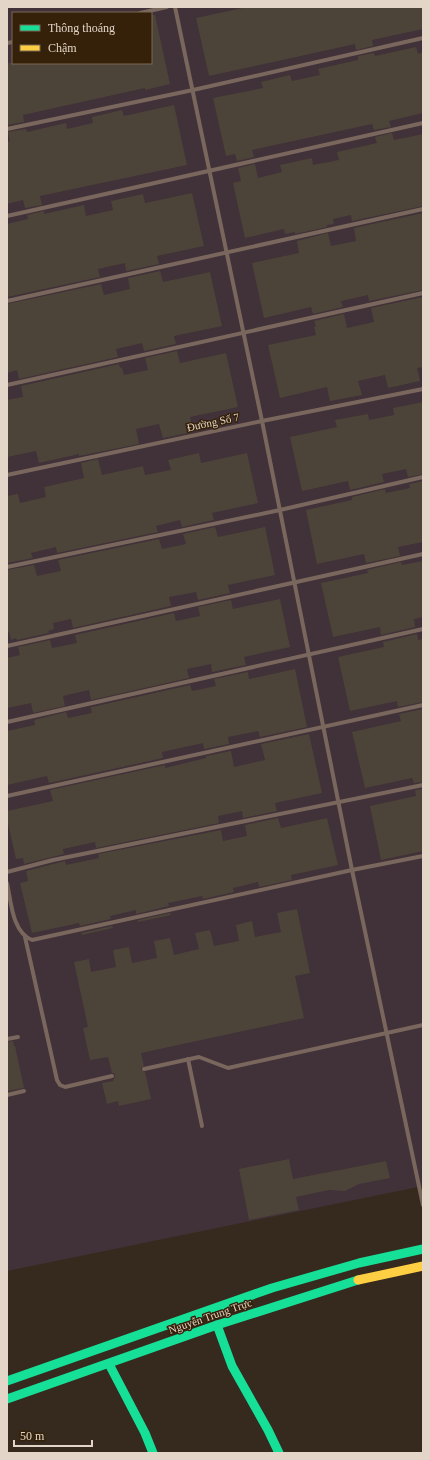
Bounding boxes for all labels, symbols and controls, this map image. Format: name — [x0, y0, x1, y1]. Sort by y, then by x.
legend — [12, 12, 152, 64]
text: Thông thoáng — [48, 21, 115, 35]
text: Chậm — [48, 41, 77, 55]
street label: Đường Số 7 — [186, 410, 241, 433]
street label: Nguyễn Trung Trực — [167, 1296, 253, 1336]
scale bar — [14, 1422, 92, 1448]
text: 50 m — [20, 1429, 45, 1443]

